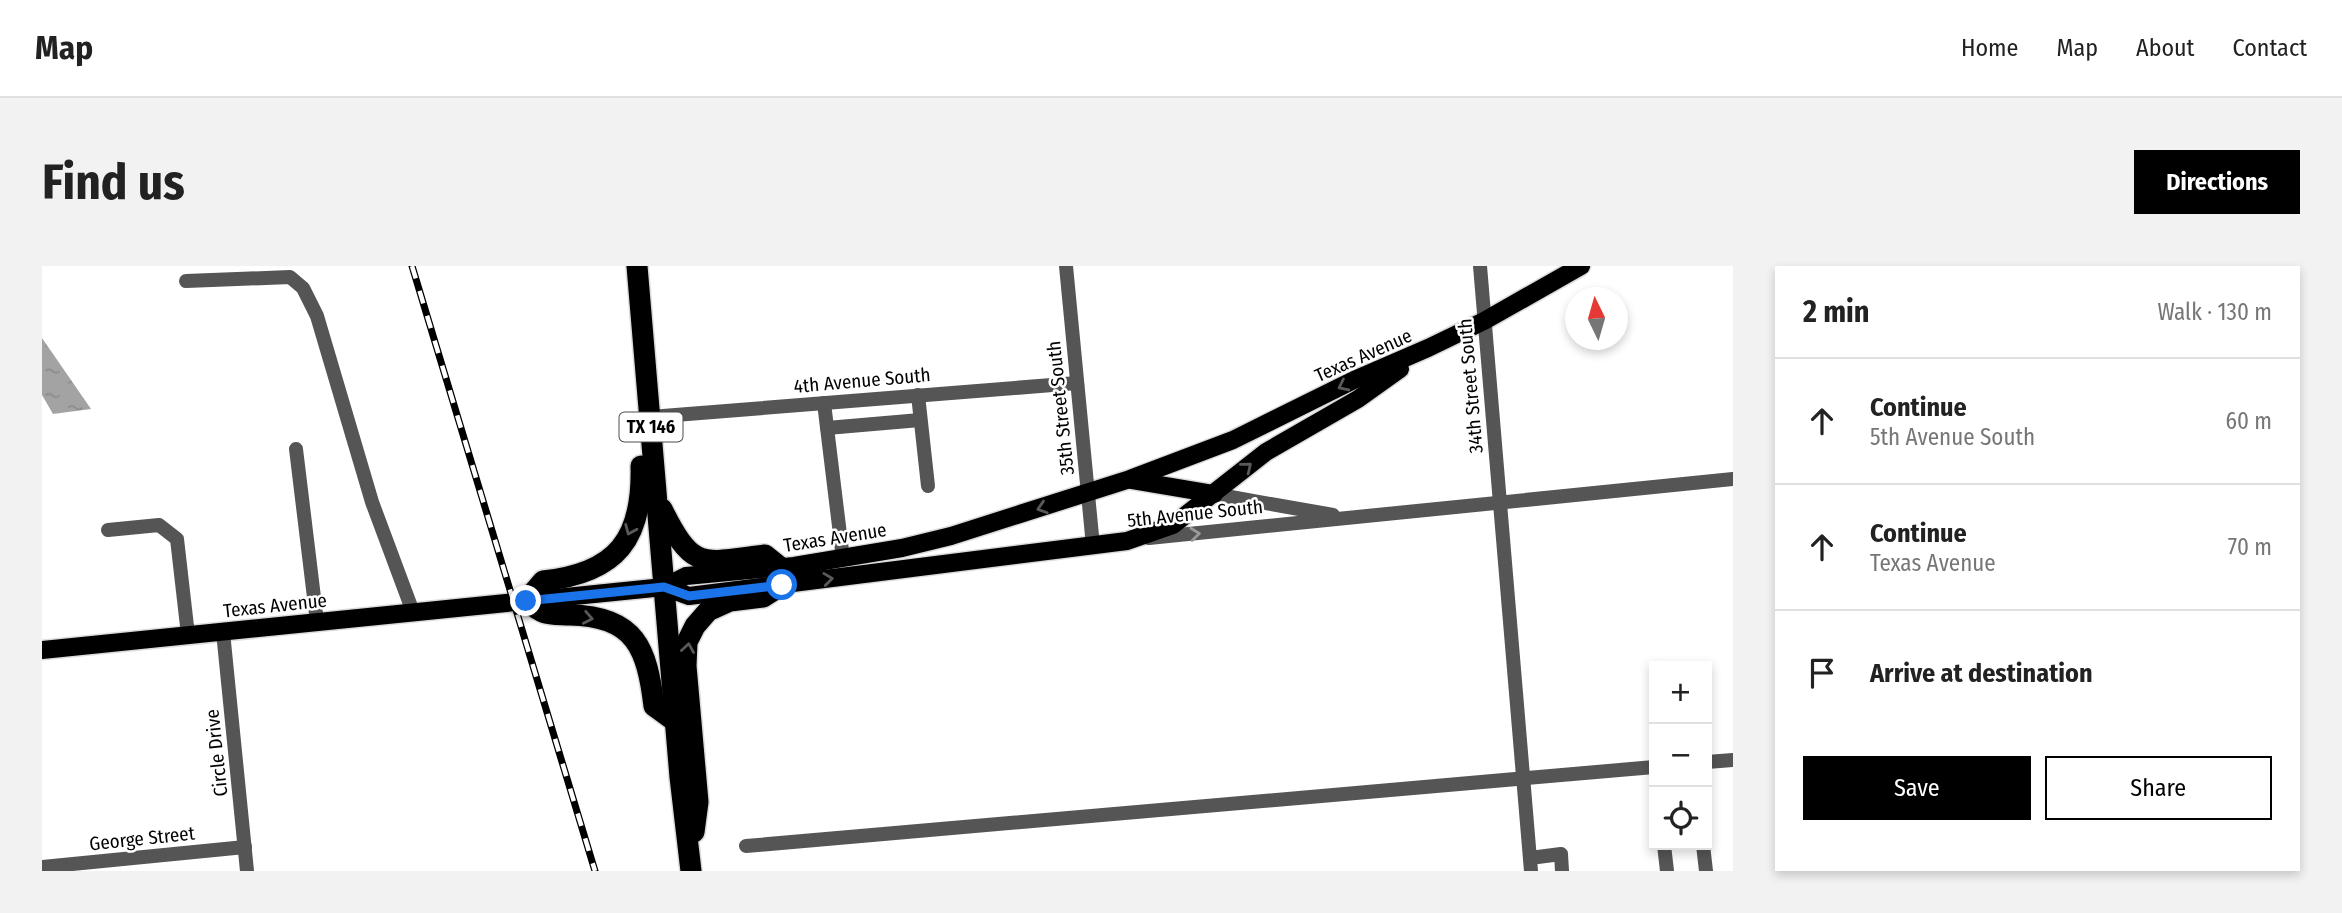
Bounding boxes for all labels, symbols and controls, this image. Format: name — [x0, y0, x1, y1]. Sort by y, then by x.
text: Map — [35, 28, 93, 68]
text: Home — [1961, 34, 2018, 62]
text: Map — [2056, 34, 2098, 62]
text: About — [2136, 34, 2194, 62]
text: Contact — [2232, 34, 2307, 62]
button: Directions — [2134, 150, 2300, 214]
text: Find us — [42, 153, 185, 212]
north arrow — [1565, 287, 1628, 350]
text: 2 min — [1803, 294, 1870, 330]
text: Walk · 130 m — [2158, 298, 2272, 326]
street label: 34th Street South — [1453, 318, 1488, 454]
street label: Texas Avenue — [1311, 324, 1415, 387]
street label: 35th Street South — [1042, 340, 1079, 476]
street label: 4th Avenue South — [793, 363, 931, 398]
one-way arrow — [1338, 377, 1350, 391]
text: Continue — [1870, 392, 1967, 423]
icon: ahead — [1803, 402, 1841, 440]
text: 60 m — [2226, 407, 2272, 435]
road number: TX 146 — [620, 412, 682, 442]
text: 5th Avenue South — [1870, 423, 2035, 451]
one-way arrow — [1239, 463, 1251, 476]
street label: 5th Avenue South — [1126, 495, 1264, 532]
one-way arrow — [1036, 500, 1049, 514]
street label: Texas Avenue — [782, 518, 888, 557]
text: Continue — [1870, 518, 1967, 549]
one-way arrow — [625, 523, 639, 535]
one-way arrow — [1190, 527, 1201, 542]
icon: ahead — [1803, 528, 1841, 566]
text: 70 m — [2228, 533, 2272, 561]
text: Texas Avenue — [1870, 549, 1996, 577]
route start — [766, 569, 797, 600]
one-way arrow — [822, 572, 833, 587]
route end — [510, 585, 541, 616]
street label: Texas Avenue — [222, 589, 328, 622]
one-way arrow — [582, 609, 594, 624]
one-way arrow — [680, 642, 695, 654]
icon: arrive — [1803, 654, 1841, 692]
text: Arrive at destination — [1870, 658, 2093, 689]
map controls — [1649, 661, 1712, 850]
button: + — [1649, 661, 1712, 724]
street label: Circle Drive — [200, 708, 233, 798]
button: − — [1649, 724, 1712, 787]
button: Save — [1803, 756, 2031, 820]
button: Share — [2045, 756, 2272, 820]
button: locate — [1649, 787, 1712, 850]
street label: George Street — [88, 821, 197, 855]

